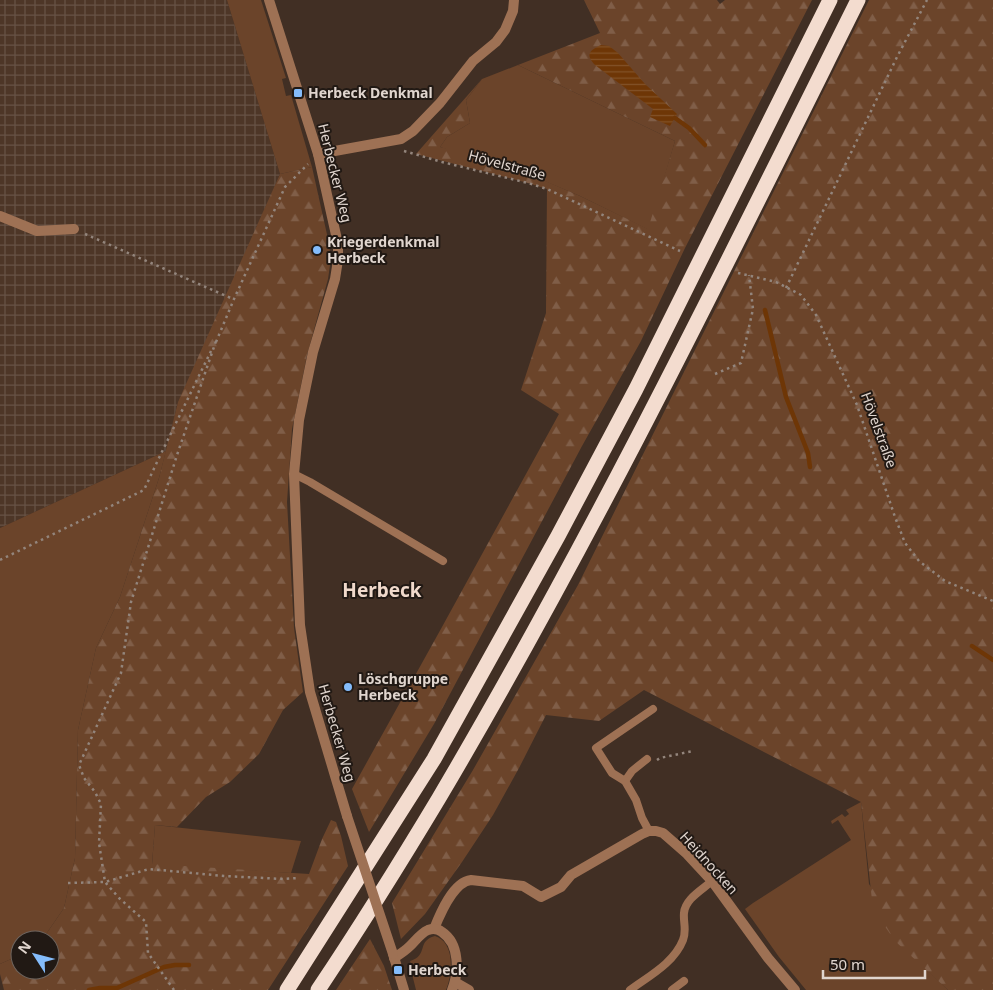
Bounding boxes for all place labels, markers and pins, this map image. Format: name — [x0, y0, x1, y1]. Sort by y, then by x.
place label: Herbeck Denkmal — [308, 83, 433, 102]
marker: Herbeck Denkmal — [292, 87, 304, 99]
place label: Kriegerdenkmal Herbeck — [327, 232, 439, 267]
marker: Kriegerdenkmal Herbeck — [311, 244, 323, 256]
place label: Löschgruppe Herbeck — [358, 669, 448, 704]
marker: Löschgruppe Herbeck — [342, 681, 354, 693]
place label: Herbeck — [408, 960, 467, 979]
marker: Herbeck — [392, 964, 404, 976]

